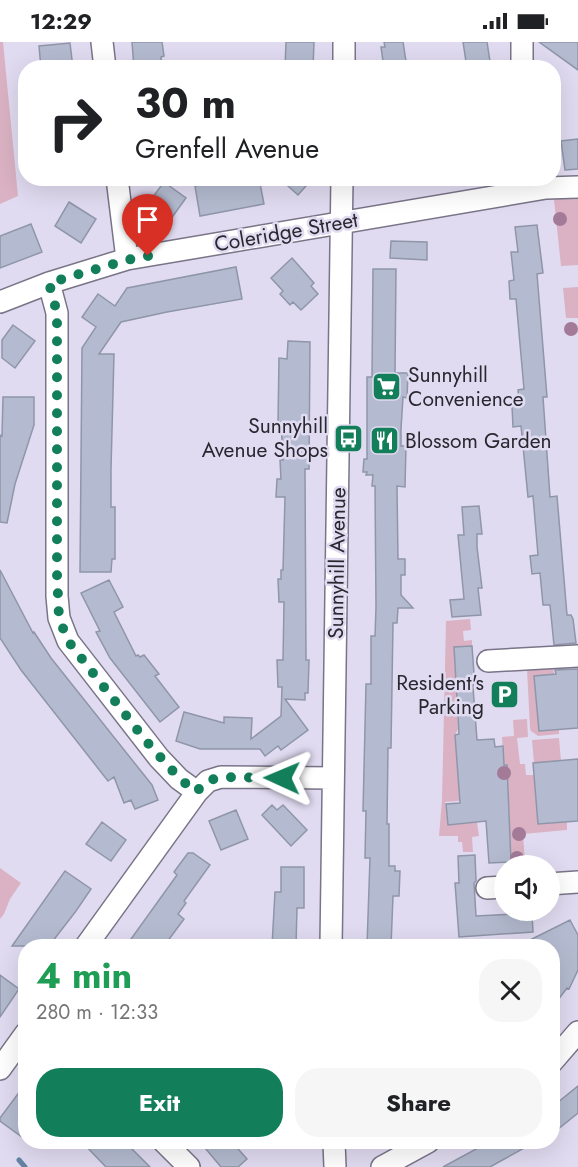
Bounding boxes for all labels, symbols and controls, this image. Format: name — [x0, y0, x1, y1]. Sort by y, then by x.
text: 12:29 — [30, 5, 92, 37]
text: 30 m — [135, 73, 236, 134]
icon: right — [36, 84, 114, 162]
text: Grenfell Avenue — [135, 129, 319, 168]
pin — [122, 194, 173, 256]
icon: arrive — [131, 203, 164, 236]
street label: Coleridge Street — [212, 205, 360, 259]
place label: Sunnyhill Convenience — [408, 360, 524, 414]
supermarket icon: Sunnyhill Convenience — [371, 371, 403, 403]
place label: Sunnyhill Avenue Shops — [202, 411, 328, 465]
bus stop icon: Sunnyhill Avenue Shops — [333, 422, 365, 454]
restaurant icon: Blossom Garden — [368, 425, 400, 457]
place label: Blossom Garden — [405, 426, 551, 456]
street label: Sunnyhill Avenue — [321, 487, 353, 639]
place label: Resident's Parking — [396, 668, 484, 722]
parking icon: Resident's Parking — [489, 679, 521, 711]
position arrow — [250, 746, 314, 810]
map controls — [494, 855, 560, 921]
button: sound — [494, 855, 560, 921]
text: 4 min — [36, 949, 132, 1001]
button: close — [479, 959, 542, 1022]
text: 280 m · 12:33 — [36, 998, 158, 1027]
button: Exit — [36, 1068, 283, 1137]
button: Share — [295, 1068, 542, 1137]

